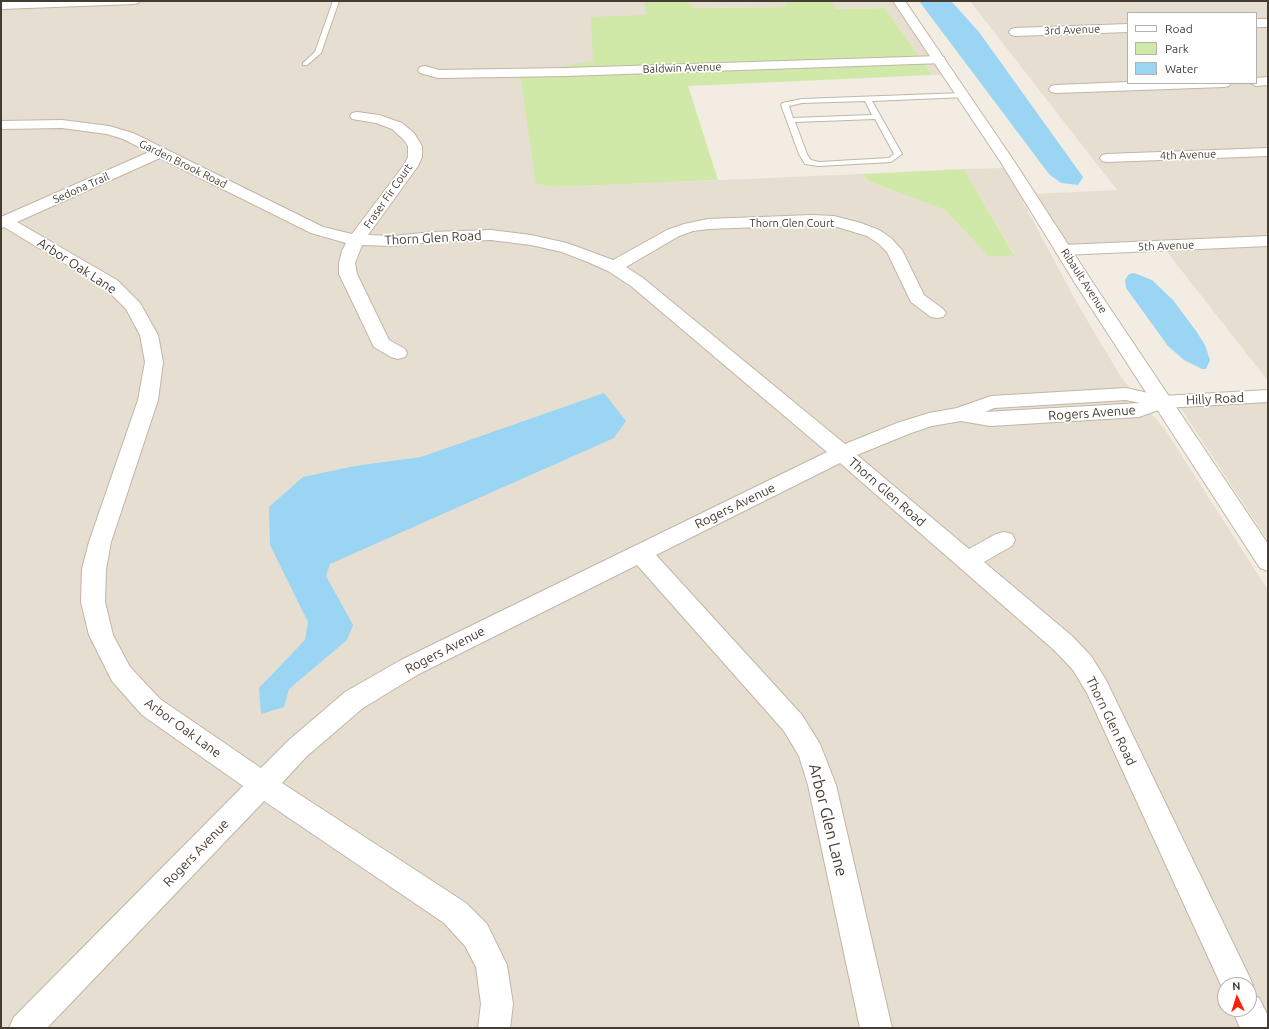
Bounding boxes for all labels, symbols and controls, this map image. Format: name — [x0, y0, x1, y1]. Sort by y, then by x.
legend — [1127, 12, 1257, 84]
street label: 3rd Avenue — [1044, 22, 1100, 38]
text: Road — [1165, 22, 1193, 35]
text: Park — [1165, 42, 1189, 55]
street label: Baldwin Avenue — [642, 60, 722, 76]
text: Water — [1165, 62, 1198, 75]
street label: Garden Brook Road — [137, 137, 229, 191]
street label: 4th Avenue — [1160, 147, 1216, 163]
street label: Fraser Fir Court — [361, 161, 415, 231]
street label: Sedona Trail — [51, 170, 111, 206]
street label: Thorn Glen Court — [750, 216, 834, 230]
street label: Thorn Glen Road — [384, 228, 482, 248]
street label: Arbor Oak Lane — [35, 235, 119, 297]
street label: 5th Avenue — [1138, 238, 1194, 254]
street label: Ribault Avenue — [1058, 246, 1110, 316]
street label: Hilly Road — [1186, 390, 1244, 408]
street label: Rogers Avenue — [1048, 402, 1136, 424]
street label: Thorn Glen Road — [845, 454, 929, 530]
street label: Rogers Avenue — [692, 480, 778, 532]
street label: Rogers Avenue — [402, 623, 488, 677]
street label: Thorn Glen Road — [1083, 674, 1139, 768]
street label: Arbor Oak Lane — [142, 695, 224, 761]
street label: Arbor Glen Lane — [805, 762, 851, 878]
street label: Rogers Avenue — [160, 816, 232, 890]
north arrow — [1217, 977, 1257, 1017]
text: N — [1232, 980, 1241, 992]

